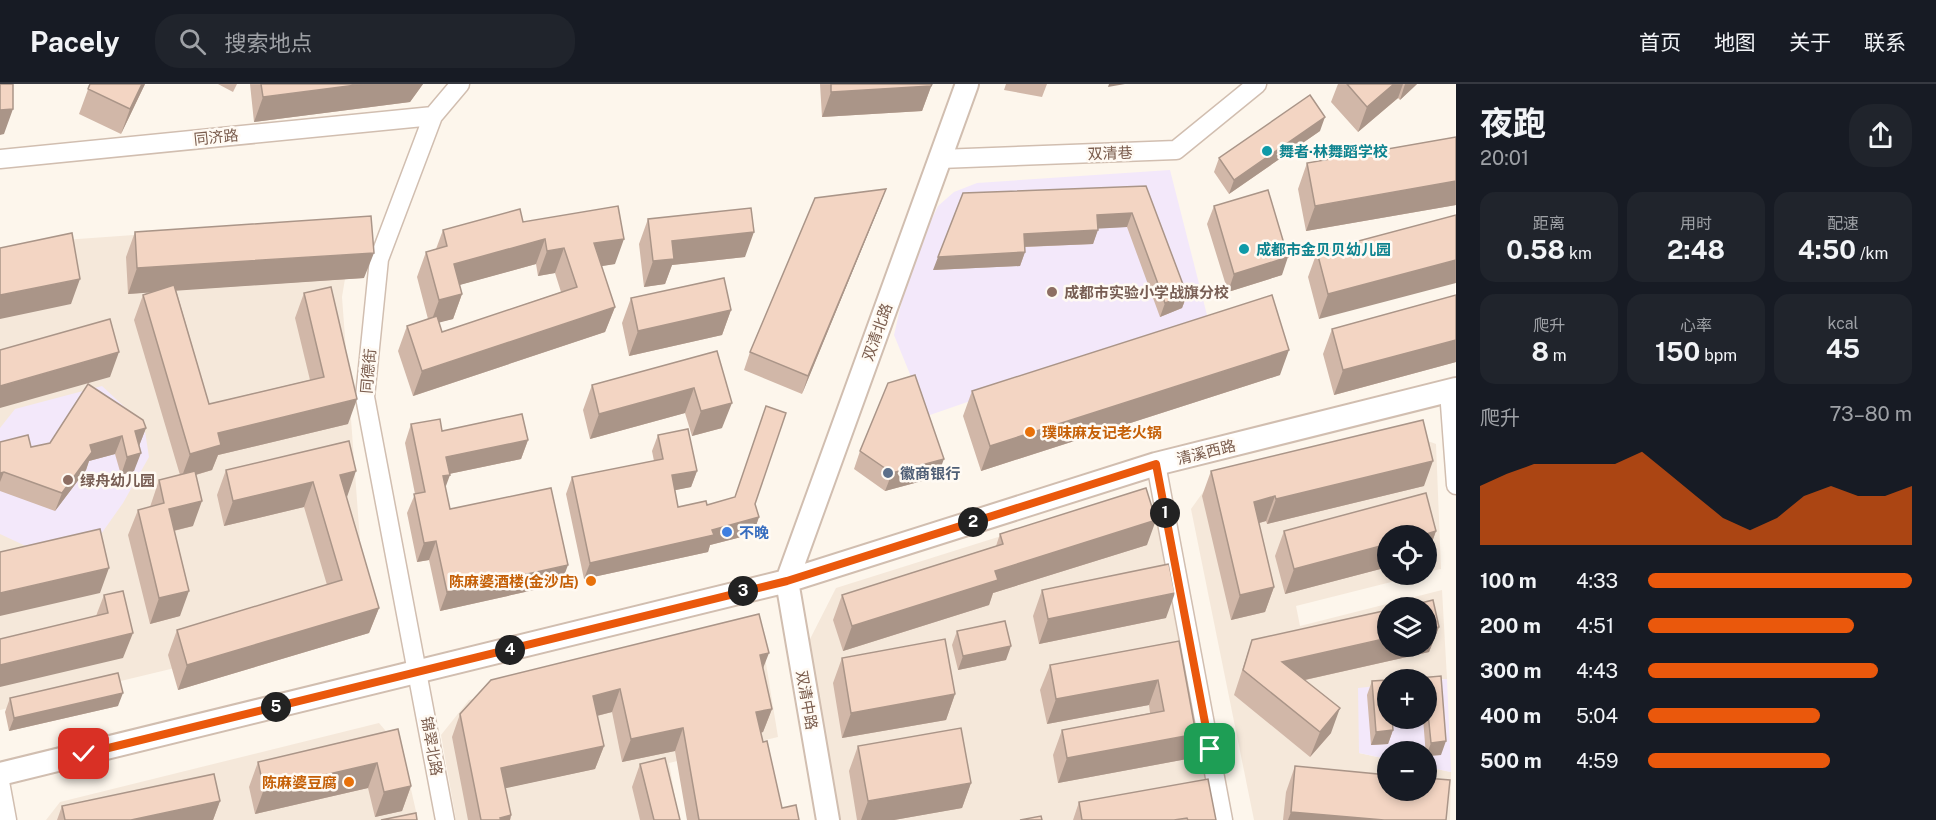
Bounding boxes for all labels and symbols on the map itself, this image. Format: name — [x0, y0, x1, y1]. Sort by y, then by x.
street label: 同济路 — [193, 126, 239, 148]
place label: 舞者·林舞蹈学校 — [1279, 143, 1388, 160]
street label: 双清巷 — [1087, 144, 1133, 162]
marker: 舞者·林舞蹈学校 — [1260, 144, 1274, 158]
place label: 成都市金贝贝幼儿园 — [1256, 241, 1391, 258]
marker: 成都市金贝贝幼儿园 — [1237, 242, 1251, 256]
place label: 成都市实验小学战旗分校 — [1064, 284, 1229, 301]
marker: 成都市实验小学战旗分校 — [1045, 285, 1059, 299]
street label: 双清北路 — [859, 301, 895, 363]
street label: 同德街 — [358, 348, 378, 394]
place label: 璞味麻友记老火锅 — [1042, 424, 1162, 441]
marker: 璞味麻友记老火锅 — [1023, 425, 1037, 439]
street label: 清溪西路 — [1175, 436, 1237, 468]
place label: 徽商银行 — [900, 465, 960, 482]
marker: 徽商银行 — [881, 466, 895, 480]
place label: 绿舟幼儿园 — [80, 472, 155, 489]
marker: 绿舟幼儿园 — [61, 473, 75, 487]
pin: 1 — [1150, 498, 1180, 528]
pin: 2 — [958, 507, 988, 537]
place label: 不晚 — [739, 524, 769, 541]
marker: 不晚 — [720, 525, 734, 539]
place label: 陈麻婆酒楼(金沙店) — [449, 573, 579, 590]
marker: 陈麻婆酒楼(金沙店) — [584, 574, 598, 588]
pin: 3 — [728, 576, 758, 606]
pin: 4 — [495, 635, 525, 665]
street label: 双清中路 — [793, 669, 821, 731]
pin: 5 — [261, 692, 291, 722]
street label: 锦翠北路 — [418, 715, 446, 777]
pin — [1184, 723, 1235, 774]
pin — [58, 728, 109, 779]
place label: 陈麻婆豆腐 — [262, 774, 337, 791]
marker: 陈麻婆豆腐 — [342, 775, 356, 789]

